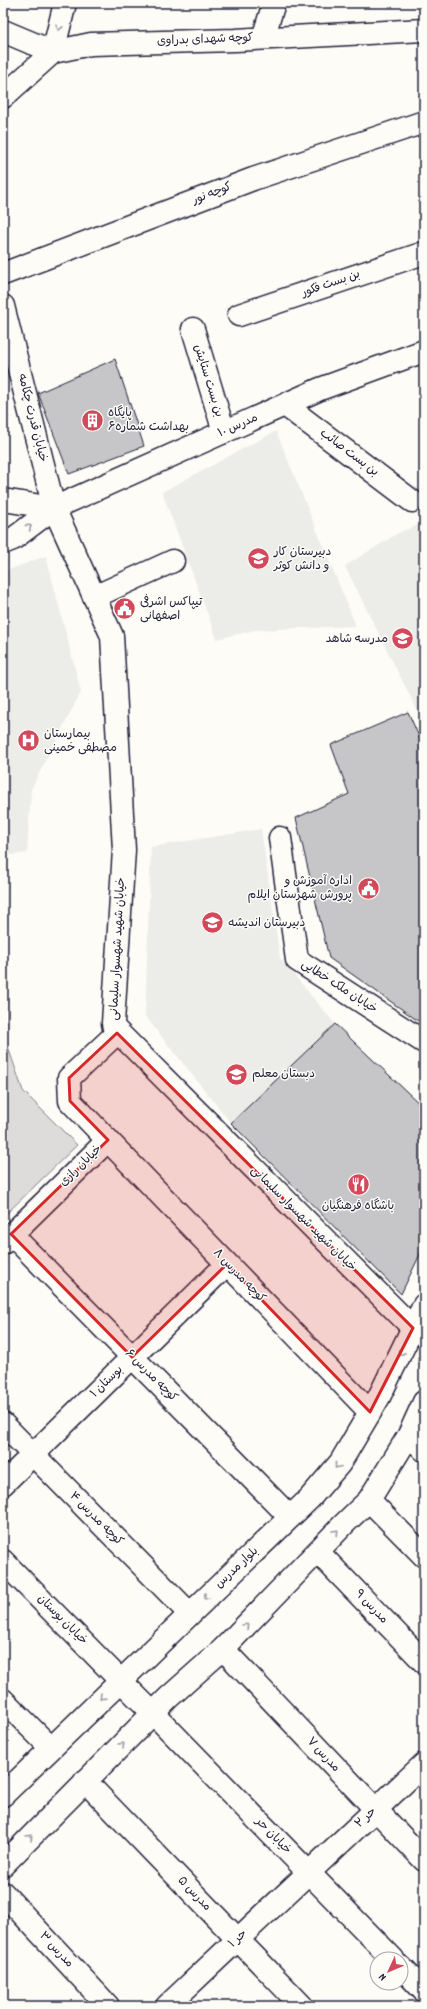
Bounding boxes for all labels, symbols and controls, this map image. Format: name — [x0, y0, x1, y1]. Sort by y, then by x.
one-way arrow — [56, 25, 64, 31]
street label: کوچه شهدای بدراوی — [156, 30, 254, 50]
street label: کوچه نور — [189, 179, 234, 210]
street label: بن بست فکور — [298, 266, 363, 302]
street label: بن بست ستایش — [189, 343, 227, 419]
street label: خیابان قدرت چکامه — [13, 372, 51, 464]
place label: پایگاه بهداشت شماره۶ — [108, 405, 189, 436]
building icon: پایگاه بهداشت شماره۶ — [79, 407, 105, 433]
street label: مدرس ۱۰ — [215, 410, 261, 442]
street label: بن بست صائب — [316, 425, 382, 481]
one-way arrow — [25, 525, 32, 532]
place label: دبیرستان کار و دانش کوثر — [273, 544, 331, 575]
school or university icon: دبیرستان کار و دانش کوثر — [245, 546, 271, 572]
place label: تیپاکس اشرفی اصفهانی — [140, 593, 203, 625]
public building icon: تیپاکس اشرفی اصفهانی — [111, 596, 137, 622]
school or university icon: مدرسه شاهد — [390, 626, 416, 652]
place label: مدرسه شاهد — [326, 631, 388, 648]
place label: بیمارستان مصطفی خمینی — [44, 726, 117, 757]
hospital icon: بیمارستان مصطفی خمینی — [16, 728, 42, 754]
place label: اداره آموزش و پرورش شهرستان ایلام — [247, 873, 352, 904]
public building icon: اداره آموزش و پرورش شهرستان ایلام — [355, 875, 381, 901]
street label: خیابان شهید شهسوار سلیمانی — [106, 877, 130, 1021]
school or university icon: دبیرستان اندیشه — [199, 910, 225, 936]
place label: دبیرستان اندیشه — [228, 915, 305, 932]
street label: خیابان ملک خطایی — [298, 956, 380, 1018]
school or university icon: دبستان معلم — [224, 1061, 250, 1087]
place label: دبستان معلم — [252, 1066, 315, 1083]
street label: خیابان رازی — [56, 1141, 106, 1191]
street label: خیابان شهید شهسوار سلیمانی — [246, 1162, 360, 1276]
restaurant icon: باشگاه فرهنگیان — [345, 1172, 371, 1198]
place label: باشگاه فرهنگیان — [322, 1198, 394, 1215]
street label: کوچه مدرس ۸ — [209, 1245, 269, 1307]
street label: کوچه مدرس ۶ — [121, 1346, 181, 1406]
one-way arrow — [398, 1348, 406, 1356]
street label: بوستان ۱ — [87, 1362, 127, 1402]
one-way arrow — [335, 1461, 342, 1468]
street label: کوچه مدرس ۴ — [65, 1488, 127, 1550]
one-way arrow — [331, 1529, 339, 1537]
street label: بلوار مدرس — [211, 1543, 263, 1593]
street label: مدرس ۹ — [350, 1586, 392, 1628]
street label: خیابان بوستان — [33, 1591, 91, 1649]
one-way arrow — [203, 1593, 211, 1600]
one-way arrow — [241, 1623, 249, 1631]
one-way arrow — [99, 1692, 107, 1700]
street label: مدرس ۷ — [302, 1734, 344, 1776]
one-way arrow — [117, 1742, 125, 1749]
street label: حر ۲ — [351, 1804, 381, 1832]
street label: خیابان حر — [250, 1813, 295, 1858]
one-way arrow — [25, 1834, 33, 1842]
street label: مدرس ۵ — [173, 1873, 215, 1915]
street label: حر ۱ — [225, 1926, 251, 1952]
street label: مدرس ۳ — [35, 1928, 77, 1972]
north arrow — [369, 1951, 409, 1991]
text: N — [375, 1969, 391, 1984]

